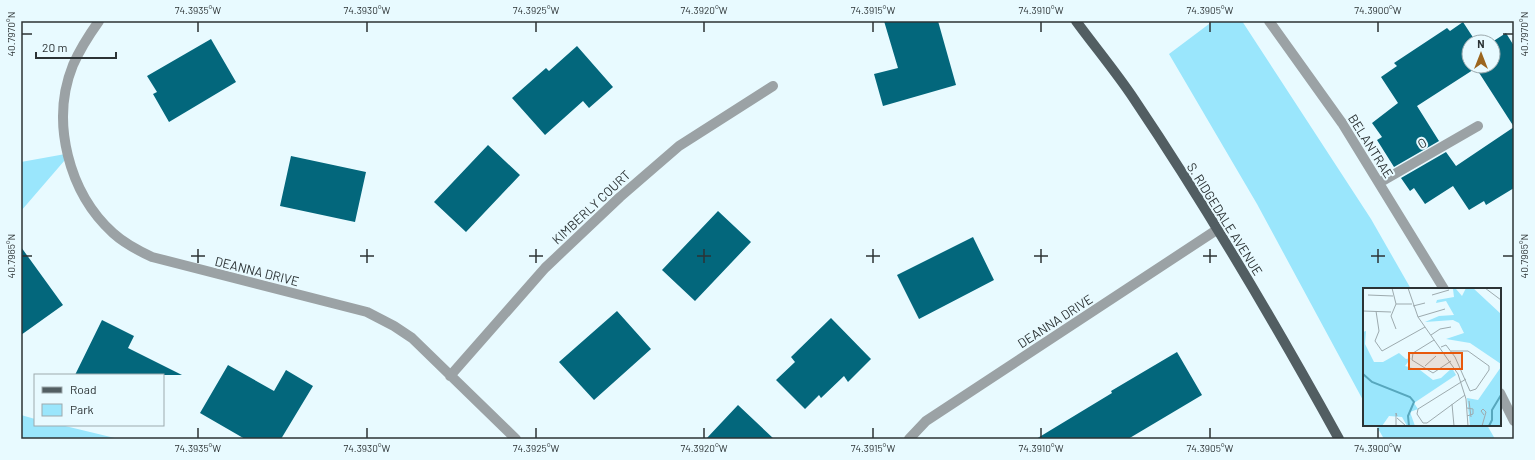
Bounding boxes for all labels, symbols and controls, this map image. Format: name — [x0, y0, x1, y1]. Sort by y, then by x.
text: 74.3935°W — [175, 4, 221, 16]
text: 74.3930°W — [344, 4, 391, 16]
text: 74.3925°W — [513, 4, 559, 16]
text: 74.3920°W — [681, 4, 728, 16]
text: 74.3915°W — [851, 4, 895, 16]
text: 74.3910°W — [1019, 4, 1064, 16]
text: 74.3905°W — [1187, 4, 1234, 16]
text: 74.3900°W — [1354, 4, 1402, 16]
text: 40.7970°N — [5, 12, 17, 56]
text: 40.7970°N — [1518, 12, 1530, 56]
scale bar — [36, 34, 116, 60]
north arrow — [1461, 34, 1501, 74]
text: N — [1477, 37, 1485, 50]
text: 20 m — [42, 40, 68, 54]
street label: BELANTRAE — [1345, 111, 1397, 181]
street label: O — [1414, 134, 1430, 152]
street label: S. RIDGEDALE AVENUE — [1184, 160, 1266, 278]
street label: KIMBERLY COURT — [548, 167, 634, 247]
text: 40.7965°N — [5, 234, 17, 278]
text: 40.7965°N — [1518, 234, 1530, 278]
street label: DEANNA DRIVE — [213, 253, 301, 289]
inset map — [1363, 288, 1501, 426]
street label: DEANNA DRIVE — [1014, 291, 1096, 351]
legend — [34, 374, 164, 426]
text: Road — [70, 382, 97, 396]
text: Park — [70, 402, 94, 416]
text: 74.3935°W — [175, 442, 221, 454]
text: 74.3930°W — [344, 442, 391, 454]
text: 74.3925°W — [513, 442, 559, 454]
text: 74.3920°W — [681, 442, 728, 454]
text: 74.3915°W — [851, 442, 895, 454]
text: 74.3910°W — [1019, 442, 1064, 454]
text: 74.3905°W — [1187, 442, 1234, 454]
text: 74.3900°W — [1354, 442, 1402, 454]

